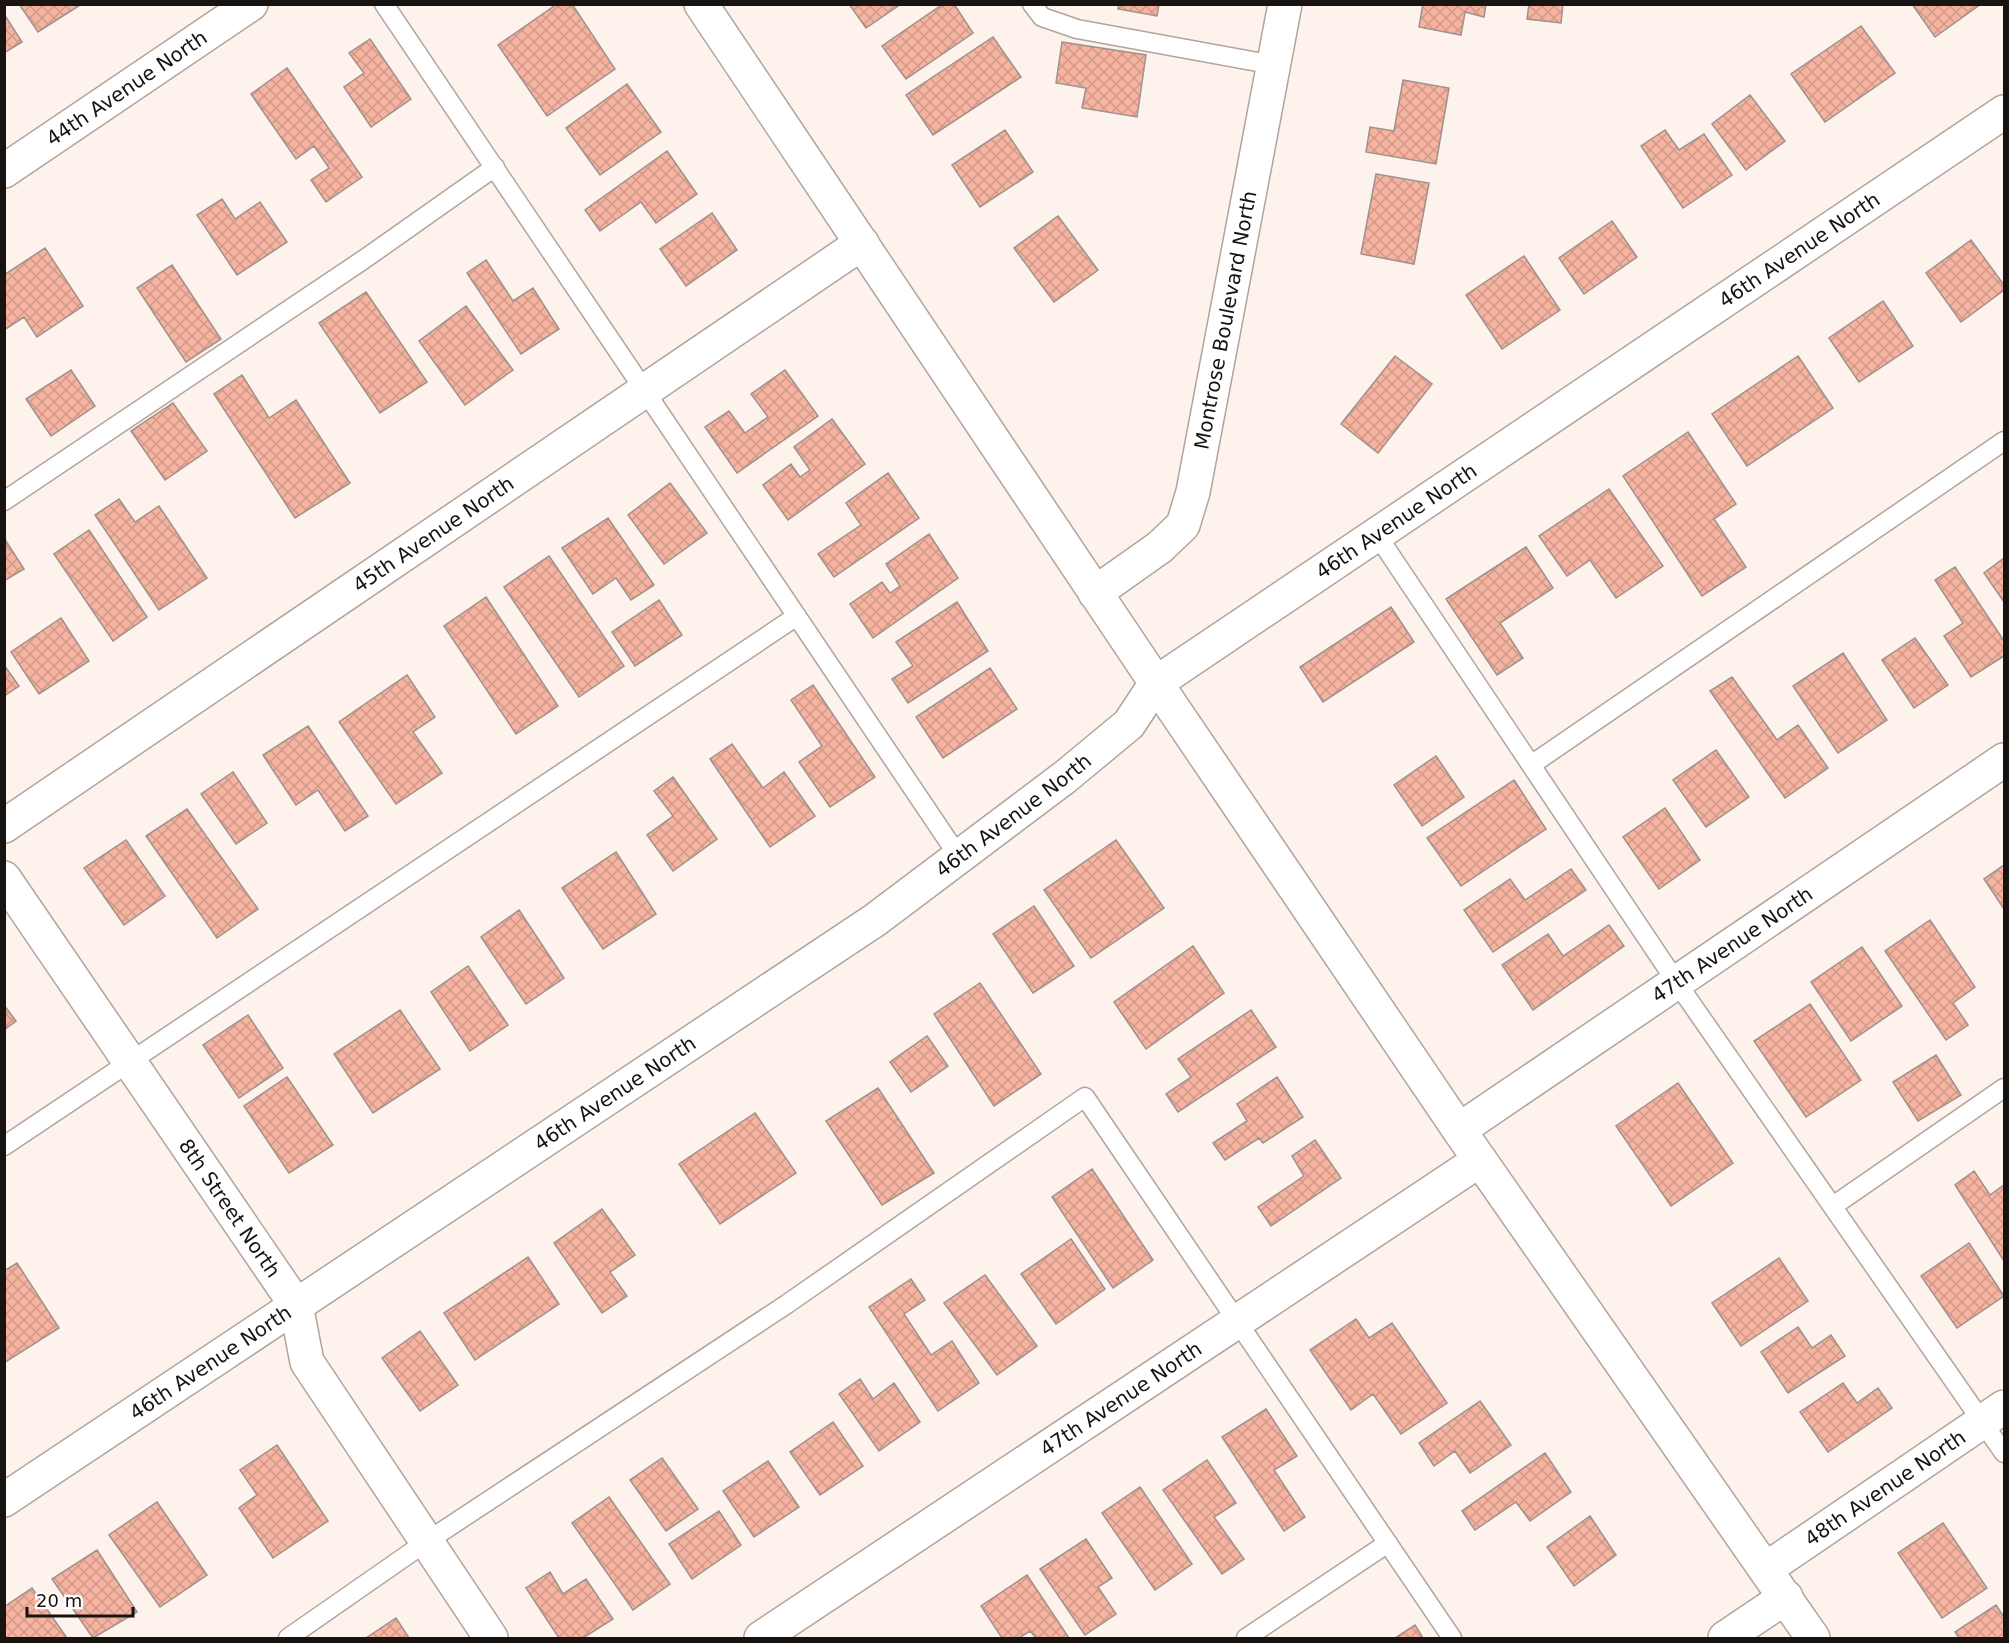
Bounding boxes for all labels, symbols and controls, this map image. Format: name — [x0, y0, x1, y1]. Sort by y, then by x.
street label: 44th Avenue North — [42, 25, 212, 151]
street label: 46th Avenue North — [1714, 187, 1884, 313]
street label: Montrose Boulevard North — [1189, 189, 1262, 451]
street label: 46th Avenue North — [1311, 459, 1481, 584]
street label: 45th Avenue North — [348, 471, 518, 597]
street label: 46th Avenue North — [931, 748, 1096, 882]
street label: 47th Avenue North — [1647, 882, 1817, 1008]
street label: 46th Avenue North — [530, 1031, 700, 1156]
street label: 8th Street North — [174, 1134, 286, 1282]
street label: 46th Avenue North — [125, 1300, 296, 1425]
street label: 47th Avenue North — [1035, 1337, 1206, 1461]
street label: 48th Avenue North — [1800, 1425, 1970, 1551]
scale bar — [27, 1580, 134, 1618]
text: 20 m — [36, 1590, 82, 1611]

